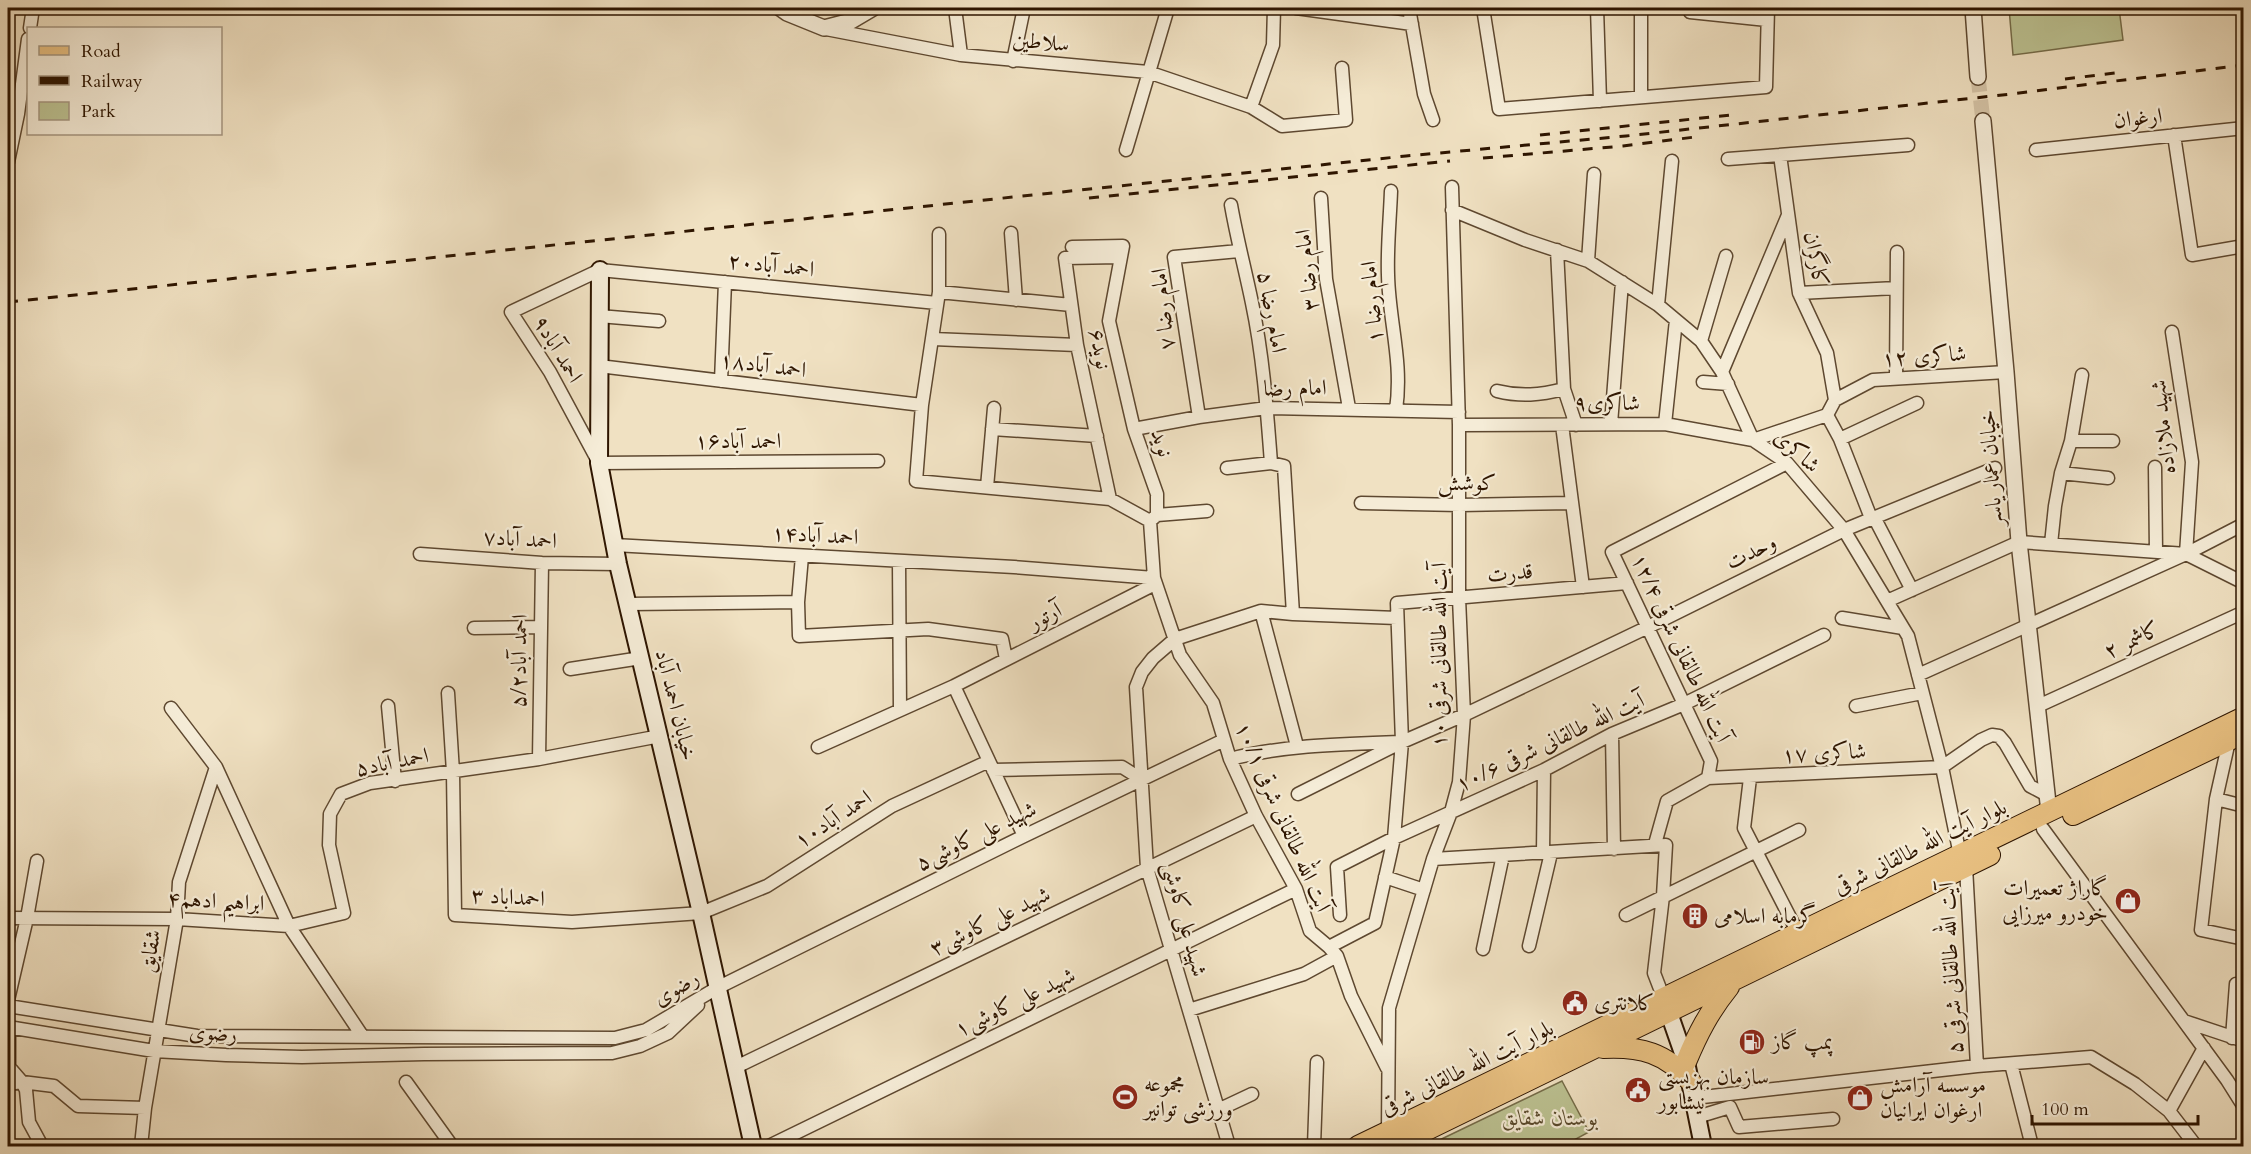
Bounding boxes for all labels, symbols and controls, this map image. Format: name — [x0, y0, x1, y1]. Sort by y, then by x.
street label: سلاطین — [1011, 25, 1071, 59]
legend — [27, 27, 222, 135]
text: Road — [81, 39, 121, 64]
text: Railway — [81, 69, 143, 94]
text: Park — [81, 99, 116, 124]
street label: ارغوان — [2112, 101, 2164, 135]
street label: امام رضا ۳ — [1288, 227, 1330, 312]
street label: کارگران — [1796, 229, 1836, 289]
street label: احمد آباد۲۰ — [726, 246, 816, 284]
street label: امام رضا ۱ — [1353, 259, 1395, 344]
street label: امام رضا ۷ — [1144, 266, 1186, 351]
street label: امام رضا ۵ — [1246, 269, 1294, 356]
street label: احمد آباد۹ — [526, 310, 590, 388]
street label: نوید۶ — [1081, 326, 1119, 372]
street label: شاکری ۱۲ — [1881, 338, 1967, 374]
street label: احمد آباد۱۸ — [718, 345, 808, 385]
street label: امام رضا — [1263, 372, 1327, 408]
street label: شهید ملازاده — [2143, 378, 2183, 476]
street label: شاکری۹ — [1574, 388, 1640, 418]
street label: خیابان عمار یاسر — [1972, 409, 2010, 529]
street label: شاکری — [1767, 422, 1827, 480]
street label: نوید — [1143, 425, 1181, 461]
street label: احمد آباد۱۶ — [695, 426, 781, 456]
street label: کوشش — [1438, 468, 1496, 498]
street label: احمد آباد۱۴ — [771, 518, 859, 552]
street label: احمد آباد۷ — [482, 522, 558, 556]
street label: وحدت — [1721, 527, 1781, 577]
street label: آیت الله طالقانی شرقی ۱۲/۴ — [1624, 548, 1742, 749]
street label: قدرت — [1486, 556, 1534, 590]
street label: آیت الله طالقانی شرقی ۱۰ — [1421, 560, 1454, 747]
street label: آرتور — [1021, 594, 1069, 638]
street label: احمد آباد۵/۲ — [503, 614, 535, 708]
street label: کاشمر ۲ — [2099, 614, 2165, 666]
street label: خیابان احمد آباد — [648, 646, 704, 764]
street label: آیت الله طالقانی شرقی ۱۰/۶ — [1450, 681, 1651, 799]
street label: آیت الله طالقانی شرقی ۱۰/۱ — [1228, 716, 1342, 919]
street label: شاکری ۱۷ — [1781, 736, 1867, 770]
street label: احمد آباد۵ — [353, 740, 431, 784]
street label: احمد آباد۱۰ — [788, 783, 878, 855]
street label: بلوار آیت الله طالقانی شرقی — [1827, 789, 2012, 902]
street label: شهید علی کاوشی۵ — [911, 794, 1042, 879]
street label: شهید علی کاوشی — [1154, 858, 1215, 980]
place label: گاراژ تعمیرات خودرو میرزایی — [2002, 873, 2108, 928]
street label: شهید علی کاوشی۳ — [925, 879, 1056, 964]
street label: آیت الله طالقانی شرقی ۵ — [1928, 879, 1970, 1055]
street label: احمداباد ۳ — [470, 880, 546, 914]
street label: ابراهیم ادهم۴ — [166, 883, 265, 925]
shop icon: گاراژ تعمیرات خودرو میرزایی — [2113, 886, 2143, 916]
building icon: گرمابه اسلامی — [1680, 901, 1710, 931]
place label: گرمابه اسلامی — [1714, 901, 1816, 931]
street label: شقایق — [131, 927, 169, 975]
street label: شهید علی کاوشی۱ — [950, 960, 1081, 1045]
street label: رضوی — [647, 963, 705, 1013]
public building icon: کلانتری — [1560, 988, 1590, 1018]
place label: کلانتری — [1594, 988, 1655, 1018]
street label: بلوار آیت الله طالقانی شرقی — [1374, 1010, 1559, 1123]
street label: رضوی — [188, 1017, 238, 1049]
fuel station icon: پمپ گاز — [1737, 1027, 1767, 1057]
place label: پمپ گاز — [1770, 1027, 1833, 1058]
place label: سازمان بهزیستی نیشابور — [1656, 1062, 1769, 1117]
place label: مجموعه ورزشی توانیر — [1142, 1069, 1233, 1124]
place label: موسسه آرامش ارغوان ایرانیان — [1880, 1070, 1986, 1125]
public building icon: سازمان بهزیستی نیشابور — [1623, 1075, 1653, 1105]
sports icon: مجموعه ورزشی توانیر — [1110, 1082, 1140, 1112]
shop icon: موسسه آرامش ارغوان ایرانیان — [1845, 1083, 1875, 1113]
scale bar — [2032, 1088, 2198, 1126]
text: 100 m — [2041, 1097, 2089, 1122]
park label: بوستان شقایق — [1502, 1103, 1598, 1133]

